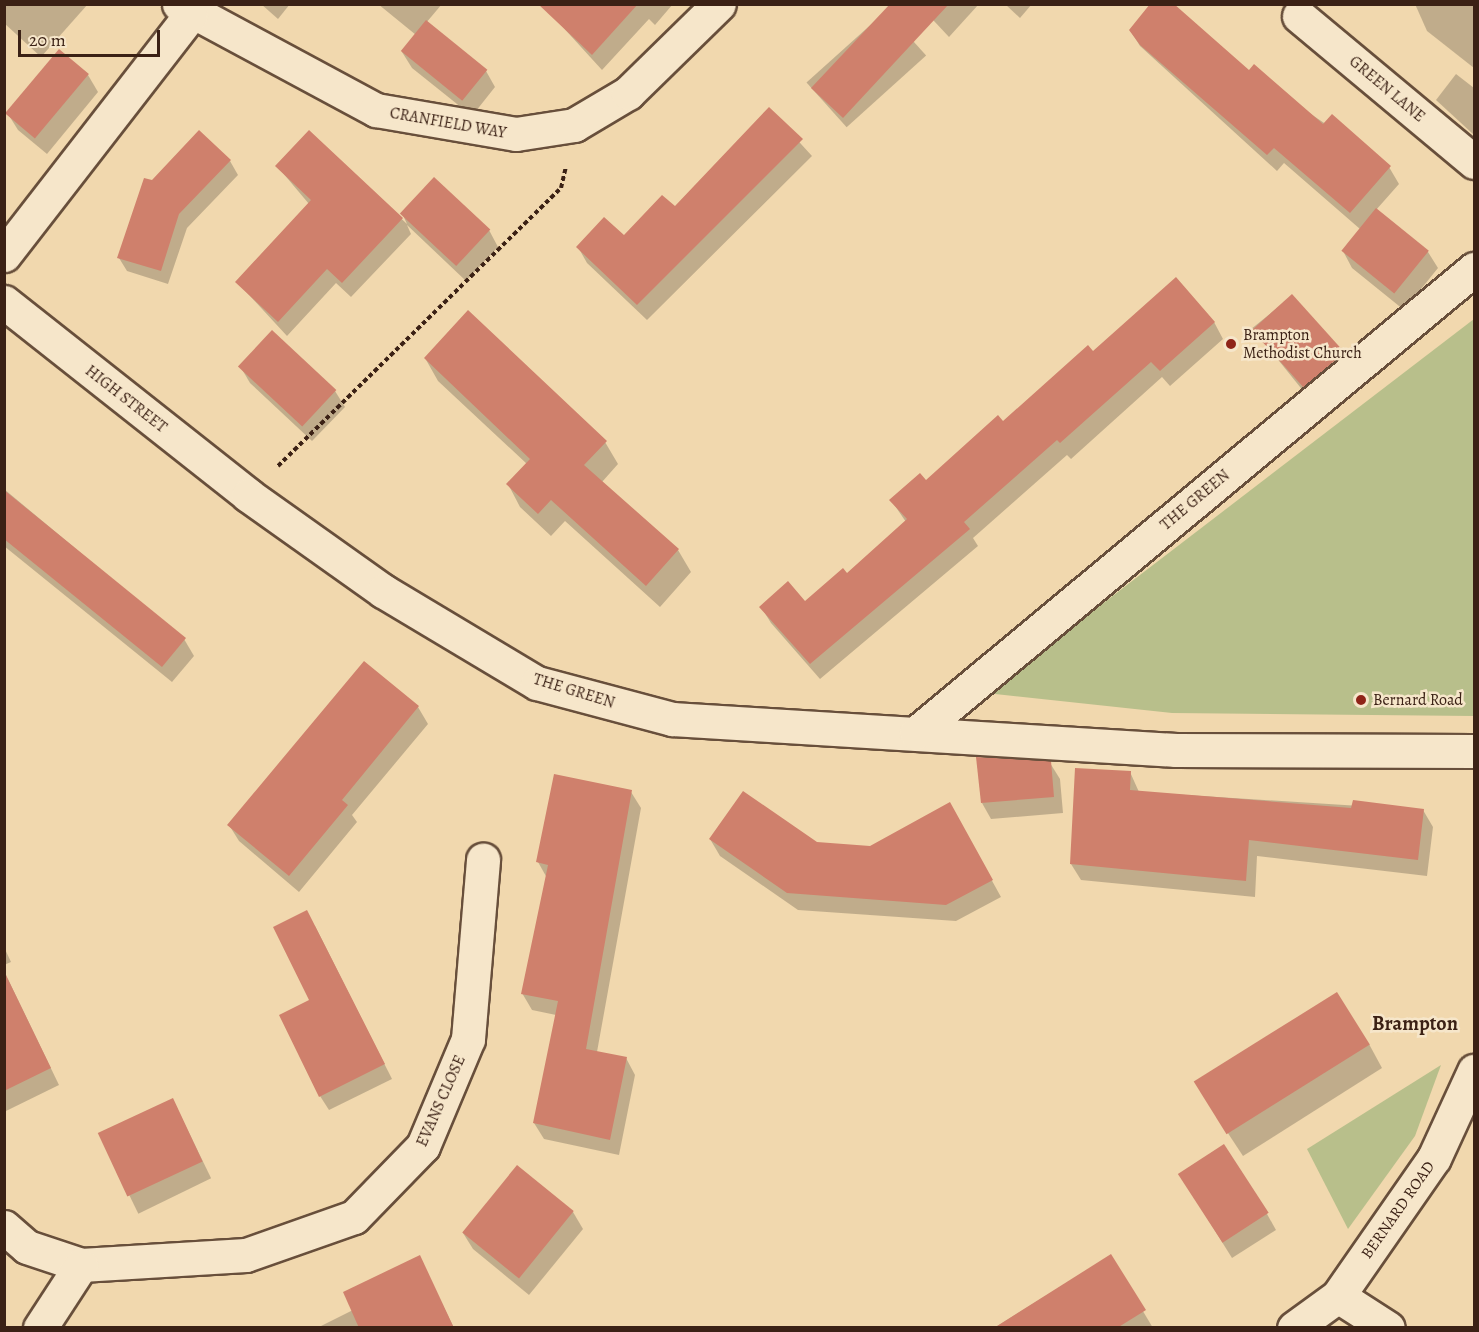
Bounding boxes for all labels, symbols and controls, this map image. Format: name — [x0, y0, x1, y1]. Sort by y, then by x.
scale bar — [21, 18, 164, 56]
text: 20 m — [29, 28, 66, 52]
street label: GREEN LANE — [1345, 52, 1429, 126]
street label: CRANFIELD WAY — [388, 103, 508, 143]
place label: Brampton Methodist Church — [1243, 325, 1362, 363]
marker: Brampton Methodist Church — [1224, 337, 1238, 351]
street label: HIGH STREET — [81, 361, 171, 437]
street label: THE GREEN — [1157, 466, 1233, 534]
street label: THE GREEN — [531, 669, 617, 713]
place label: Bernard Road — [1373, 690, 1463, 710]
marker: Bernard Road — [1354, 693, 1368, 707]
district label: Brampton — [1372, 1011, 1458, 1035]
street label: EVANS CLOSE — [412, 1052, 470, 1150]
street label: BERNARD ROAD — [1357, 1157, 1439, 1263]

